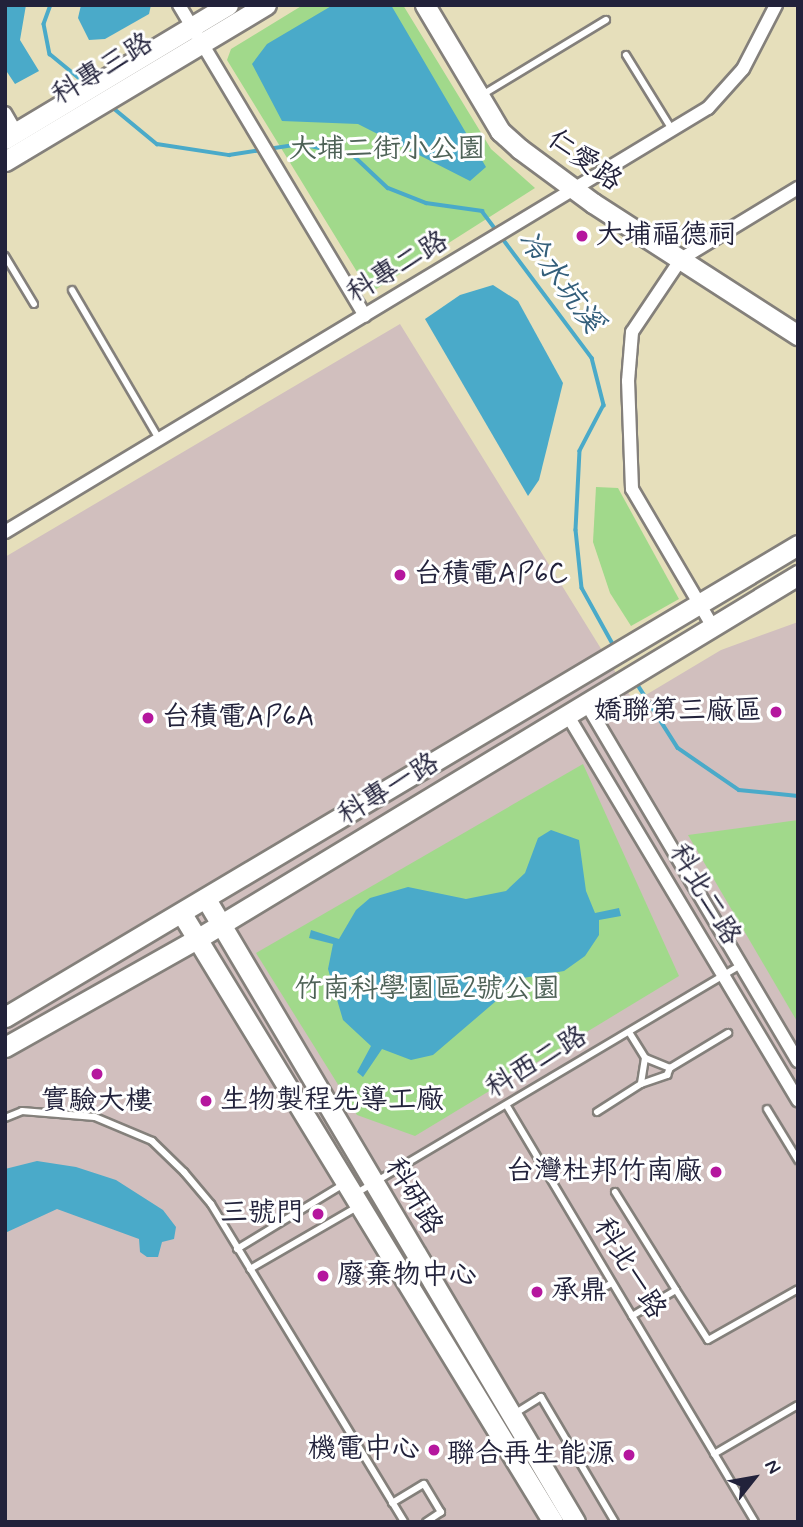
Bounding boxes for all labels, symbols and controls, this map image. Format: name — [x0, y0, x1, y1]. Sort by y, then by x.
street label: 科專三路 — [46, 27, 160, 113]
street label: 仁愛路 — [540, 123, 628, 199]
park label: 大埔二街小公園 — [289, 133, 485, 167]
place label: 大埔福德祠 — [596, 219, 736, 253]
water label: 冷水坑溪 — [510, 223, 610, 341]
street label: 科專二路 — [341, 225, 455, 311]
marker: 大埔福德祠 — [574, 228, 590, 244]
place label: 台積電AP6C — [414, 558, 568, 592]
marker: 台積電AP6C — [392, 567, 408, 583]
place label: 嬌聯第三廠區 — [594, 695, 762, 729]
place label: 台積電AP6A — [162, 701, 315, 735]
marker: 嬌聯第三廠區 — [768, 704, 784, 720]
marker: 台積電AP6A — [140, 710, 156, 726]
street label: 科專一路 — [332, 747, 446, 833]
street label: 科北二路 — [661, 838, 747, 952]
park label: 竹南科學園區2號公園 — [294, 973, 560, 1007]
street label: 科西二路 — [480, 1020, 594, 1106]
marker: 實驗大樓 — [89, 1066, 105, 1082]
place label: 生物製程先導工廠 — [220, 1084, 444, 1118]
place label: 實驗大樓 — [41, 1085, 153, 1119]
marker: 生物製程先導工廠 — [198, 1093, 214, 1109]
street label: 科研路 — [377, 1152, 449, 1242]
place label: 台灣杜邦竹南廠 — [506, 1155, 702, 1189]
marker: 台灣杜邦竹南廠 — [708, 1164, 724, 1180]
place label: 三號門 — [220, 1197, 304, 1231]
marker: 三號門 — [310, 1206, 326, 1222]
street label: 科北一路 — [586, 1212, 672, 1326]
place label: 廢棄物中心 — [337, 1259, 477, 1293]
marker: 廢棄物中心 — [315, 1268, 331, 1284]
place label: 承鼎 — [551, 1275, 607, 1309]
marker: 承鼎 — [529, 1284, 545, 1300]
place label: 機電中心 — [308, 1433, 420, 1467]
place label: 聯合再生能源 — [447, 1438, 615, 1472]
marker: 機電中心 — [426, 1442, 442, 1458]
north arrow — [719, 1443, 789, 1513]
marker: 聯合再生能源 — [621, 1447, 637, 1463]
text: N — [758, 1455, 786, 1479]

